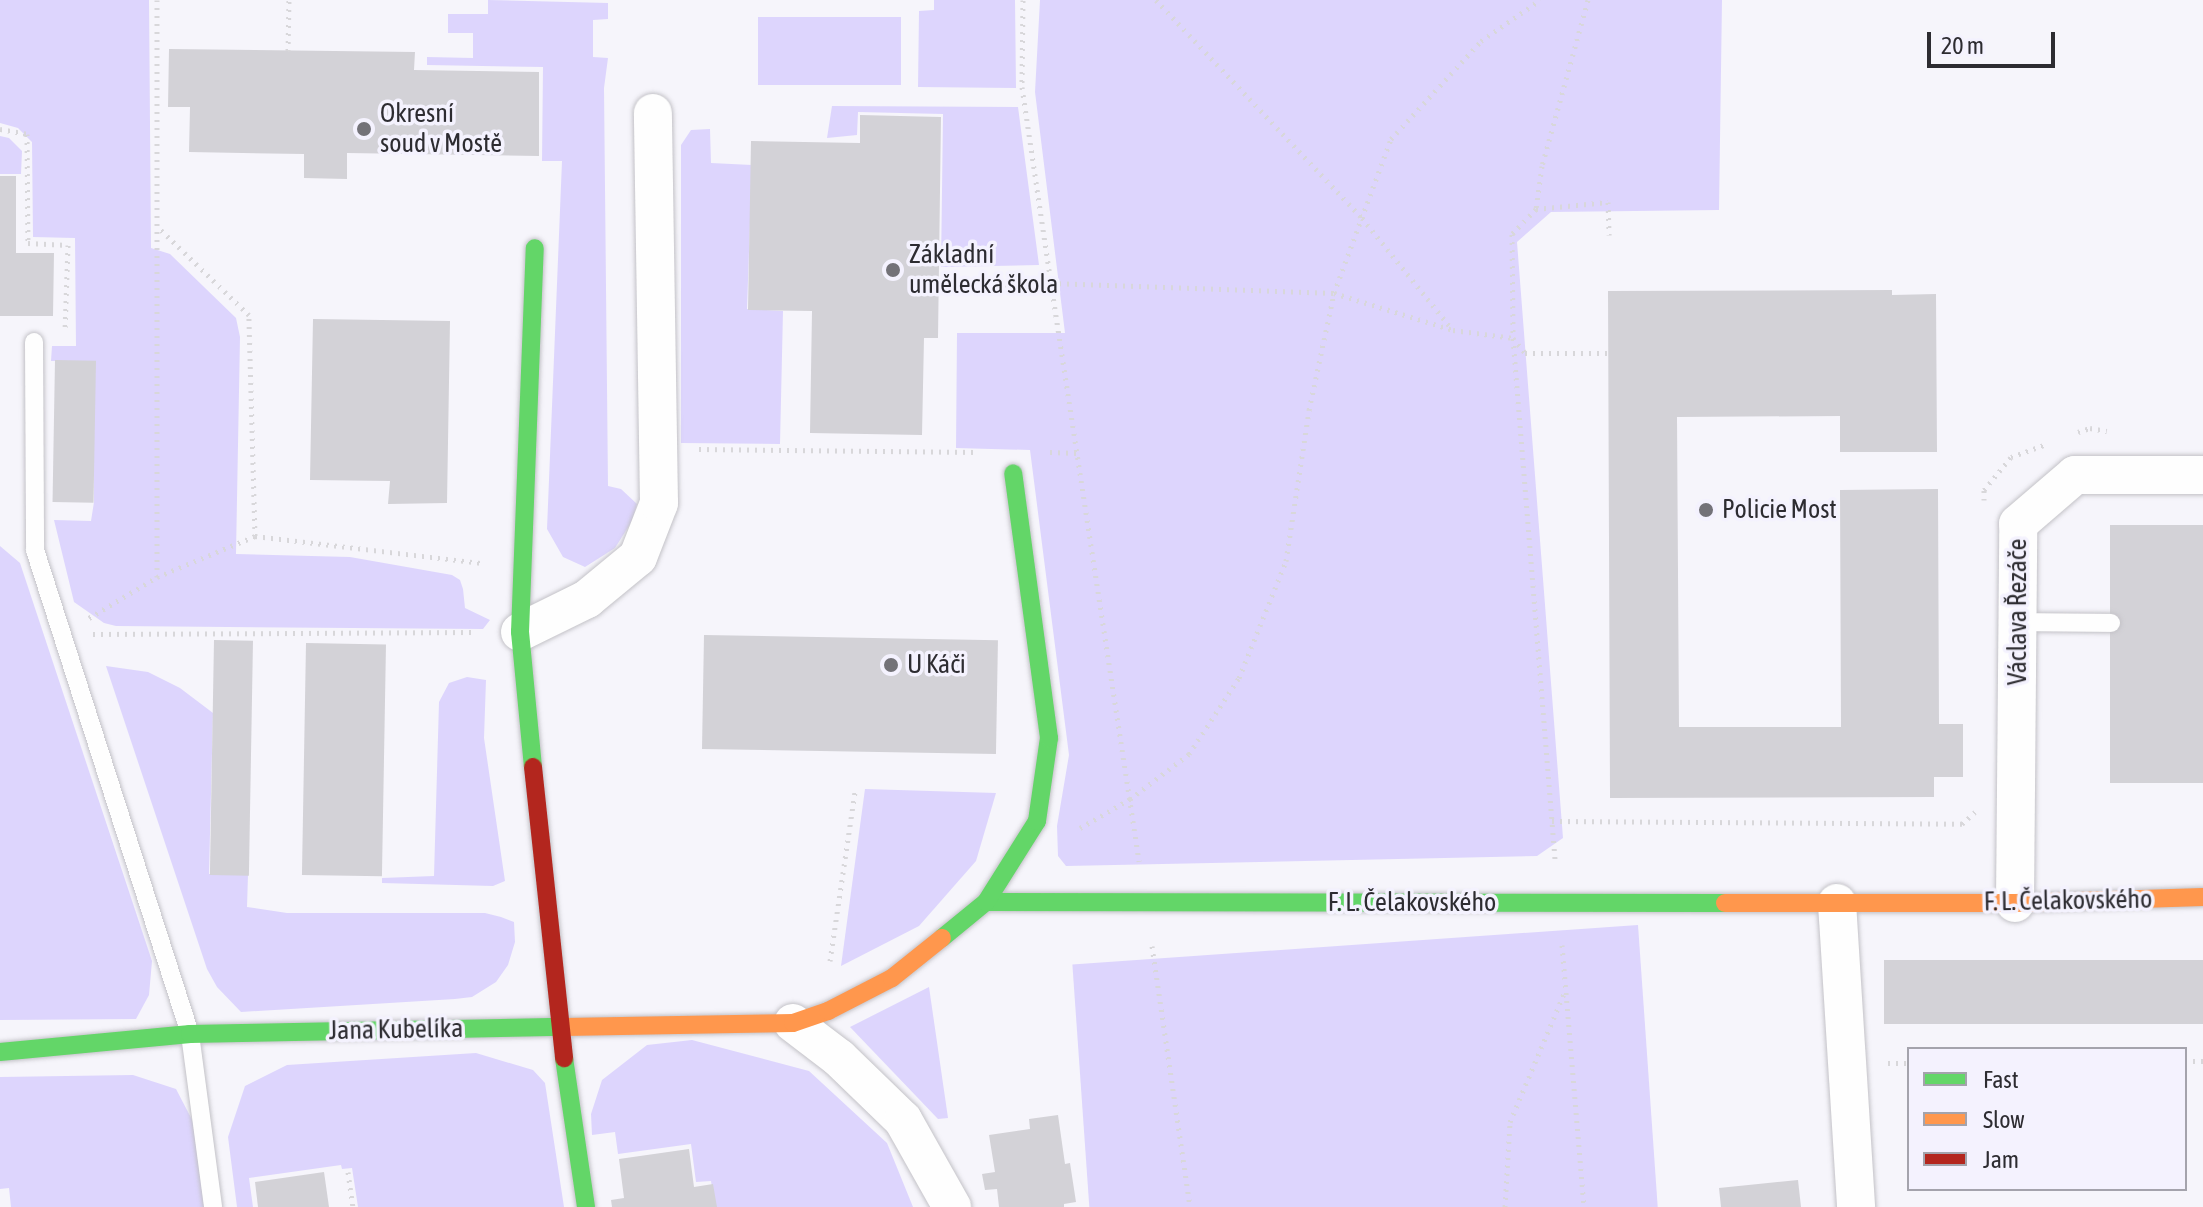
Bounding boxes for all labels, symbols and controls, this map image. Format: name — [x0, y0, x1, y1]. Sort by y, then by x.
scale bar — [1931, 16, 2059, 66]
text: 20 m — [1941, 32, 1984, 59]
place label: Okresní soud v Mostě — [380, 98, 502, 160]
marker: Okresní soud v Mostě — [355, 120, 373, 138]
place label: Základní umělecká škola — [909, 239, 1058, 300]
marker: Základní umělecká škola — [884, 261, 902, 279]
place label: Policie Most — [1722, 494, 1837, 526]
marker: Policie Most — [1697, 501, 1715, 519]
street label: Václava Řezáče — [2002, 539, 2034, 685]
place label: U Káči — [907, 649, 966, 681]
marker: U Káči — [882, 656, 900, 674]
street label: F. L. Čelakovského — [1984, 884, 2152, 918]
street label: F. L. Čelakovského — [1328, 887, 1496, 919]
street label: Jana Kubelíka — [329, 1013, 463, 1047]
legend — [1907, 1047, 2187, 1191]
text: Fast — [1983, 1066, 2019, 1093]
text: Slow — [1983, 1106, 2025, 1133]
text: Jam — [1983, 1146, 2019, 1173]

